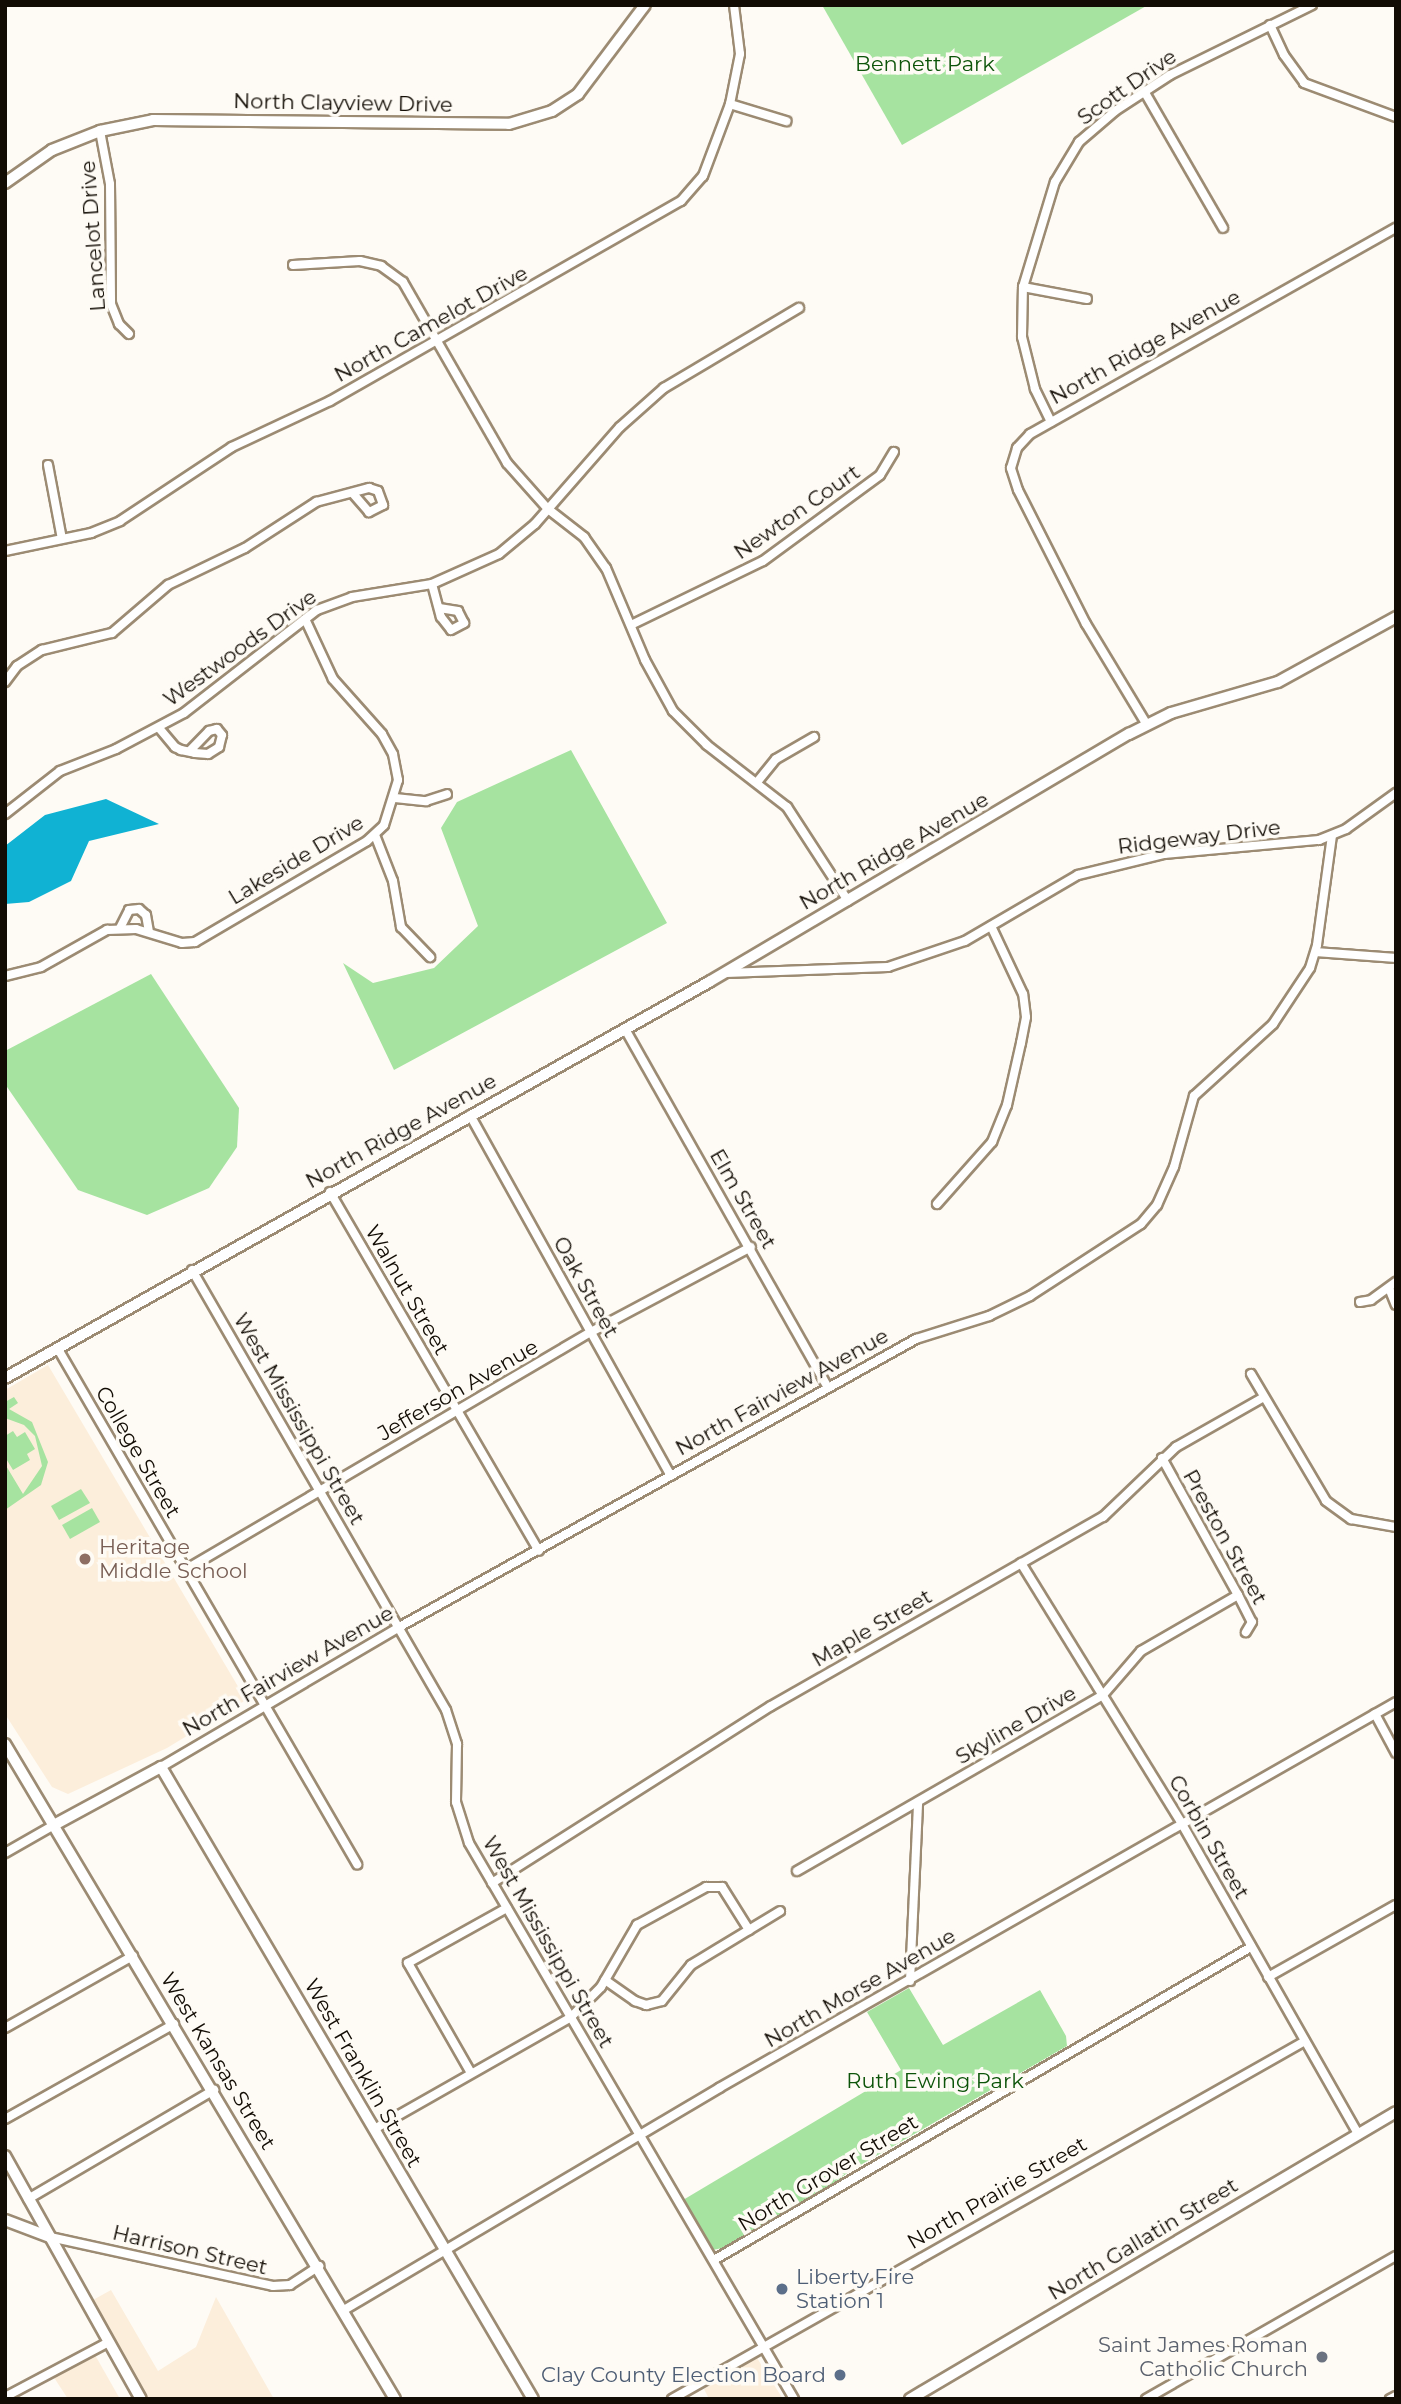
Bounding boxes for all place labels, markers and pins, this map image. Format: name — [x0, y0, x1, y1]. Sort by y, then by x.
place label: Heritage Middle School — [99, 1534, 248, 1584]
marker: Heritage Middle School — [77, 1551, 93, 1567]
place label: Liberty Fire Station 1 — [796, 2264, 914, 2314]
marker: Liberty Fire Station 1 — [774, 2281, 790, 2297]
place label: Saint James Roman Catholic Church — [1098, 2332, 1308, 2382]
marker: Saint James Roman Catholic Church — [1314, 2349, 1330, 2365]
place label: Clay County Election Board — [541, 2362, 826, 2388]
marker: Clay County Election Board — [832, 2367, 848, 2383]

